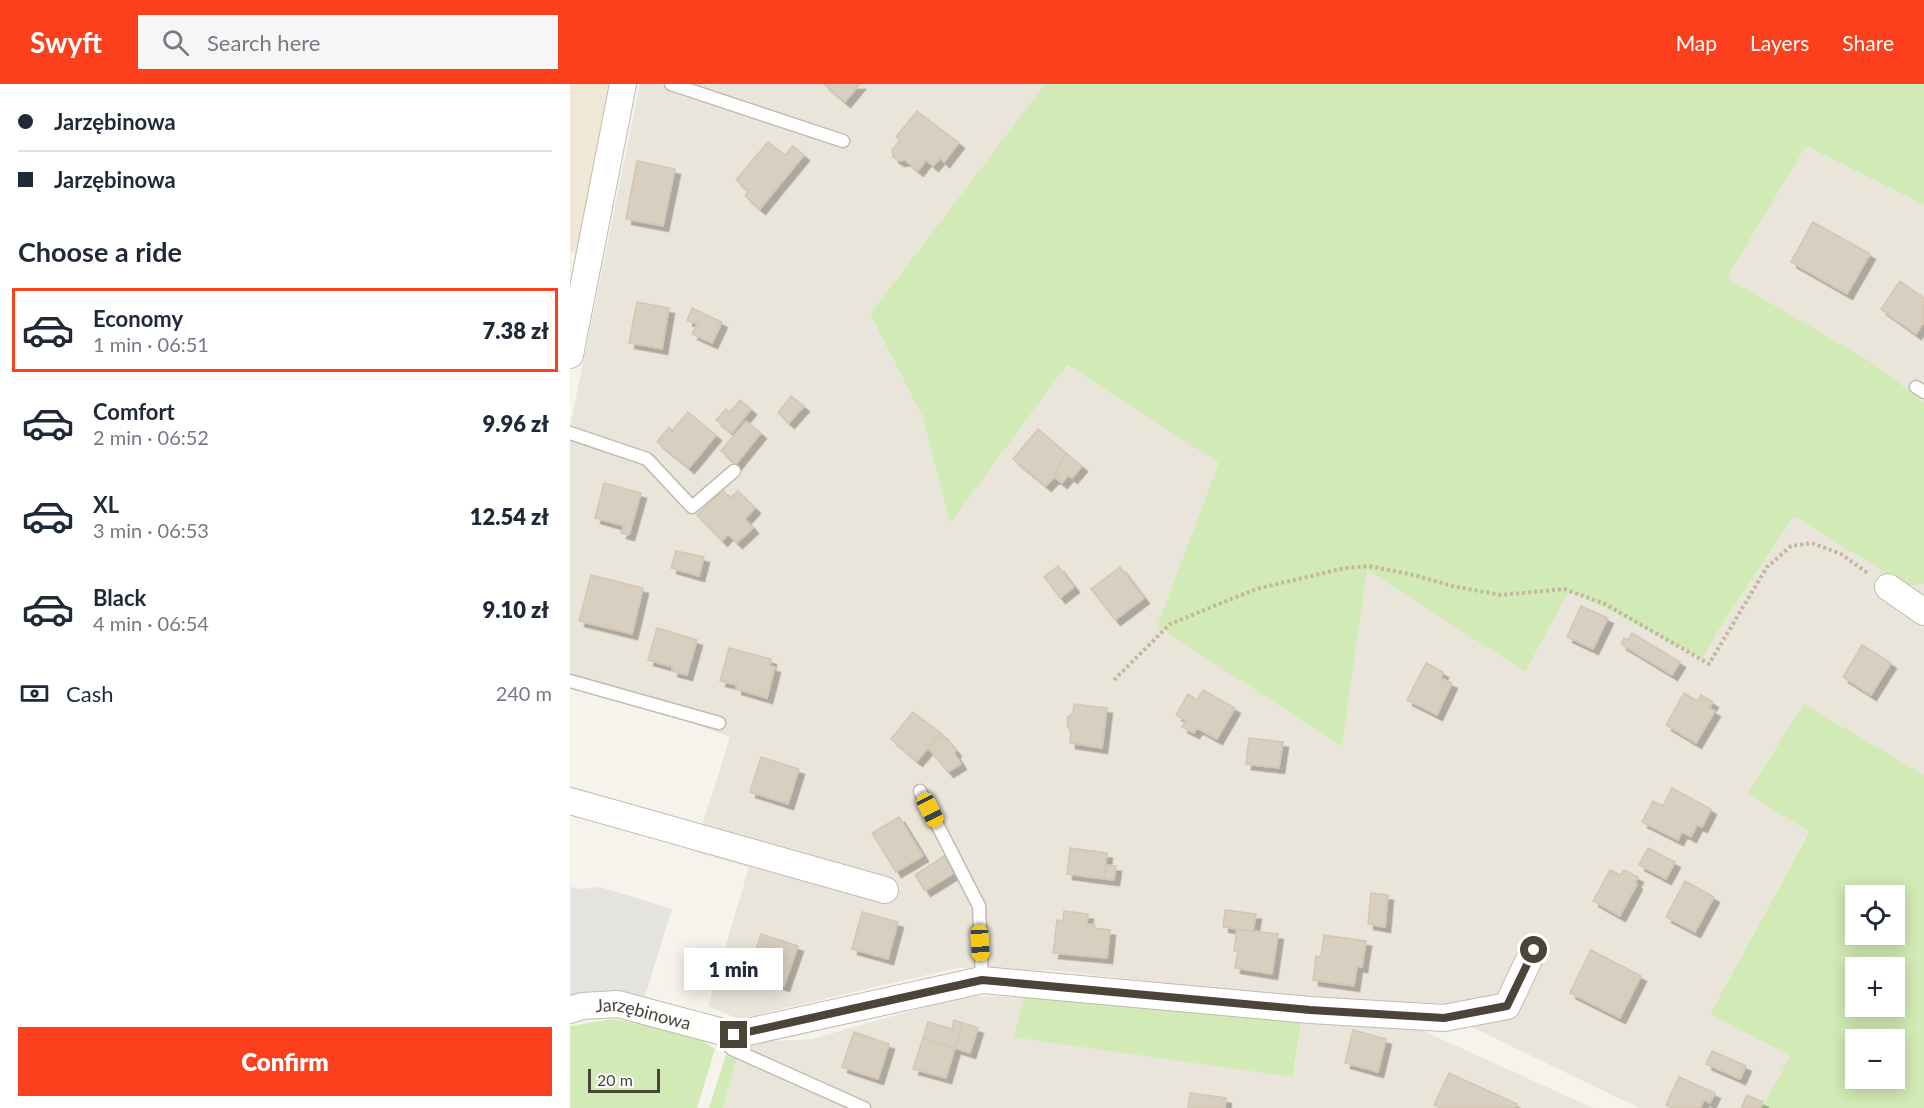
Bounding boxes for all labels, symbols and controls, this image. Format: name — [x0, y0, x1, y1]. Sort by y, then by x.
search box — [138, 15, 558, 69]
text: Swyft — [30, 25, 102, 59]
icon: search — [159, 26, 192, 59]
text: Search here — [207, 29, 320, 56]
text: Map — [1676, 30, 1717, 55]
text: Layers — [1750, 30, 1809, 55]
text: Share — [1842, 30, 1894, 55]
text: Jarzębinowa — [54, 108, 176, 135]
text: Jarzębinowa — [54, 166, 176, 193]
text: Choose a ride — [18, 235, 182, 268]
icon: car — [21, 303, 75, 357]
text: Economy — [93, 305, 183, 332]
text: 7.38 zł — [482, 317, 549, 344]
text: 1 min · 06:51 — [93, 332, 209, 356]
icon: car — [21, 396, 75, 450]
text: Comfort — [93, 398, 175, 425]
text: 9.96 zł — [482, 410, 549, 437]
text: 2 min · 06:52 — [93, 425, 209, 449]
icon: car — [21, 489, 75, 543]
text: XL — [93, 491, 119, 518]
text: 12.54 zł — [470, 503, 549, 530]
text: 3 min · 06:53 — [93, 518, 209, 542]
icon: car — [21, 582, 75, 636]
text: Black — [93, 584, 146, 611]
text: 9.10 zł — [482, 596, 549, 623]
text: 4 min · 06:54 — [93, 611, 209, 635]
icon: cash — [18, 677, 51, 710]
text: Cash — [66, 680, 113, 707]
text: 240 m — [496, 681, 552, 705]
car — [914, 790, 946, 830]
map controls — [1845, 885, 1905, 1089]
button: locate — [1845, 885, 1905, 945]
car — [970, 925, 990, 961]
route start — [1520, 936, 1547, 963]
callout: 1 min — [684, 948, 783, 990]
text: 1 min — [709, 957, 758, 981]
button: + — [1845, 957, 1905, 1017]
street label: Jarzębinowa — [595, 993, 693, 1034]
route end — [720, 1021, 747, 1048]
button: Confirm — [18, 1027, 552, 1096]
button: − — [1845, 1029, 1905, 1089]
scale bar — [588, 1066, 660, 1094]
text: 20 m — [597, 1070, 633, 1089]

